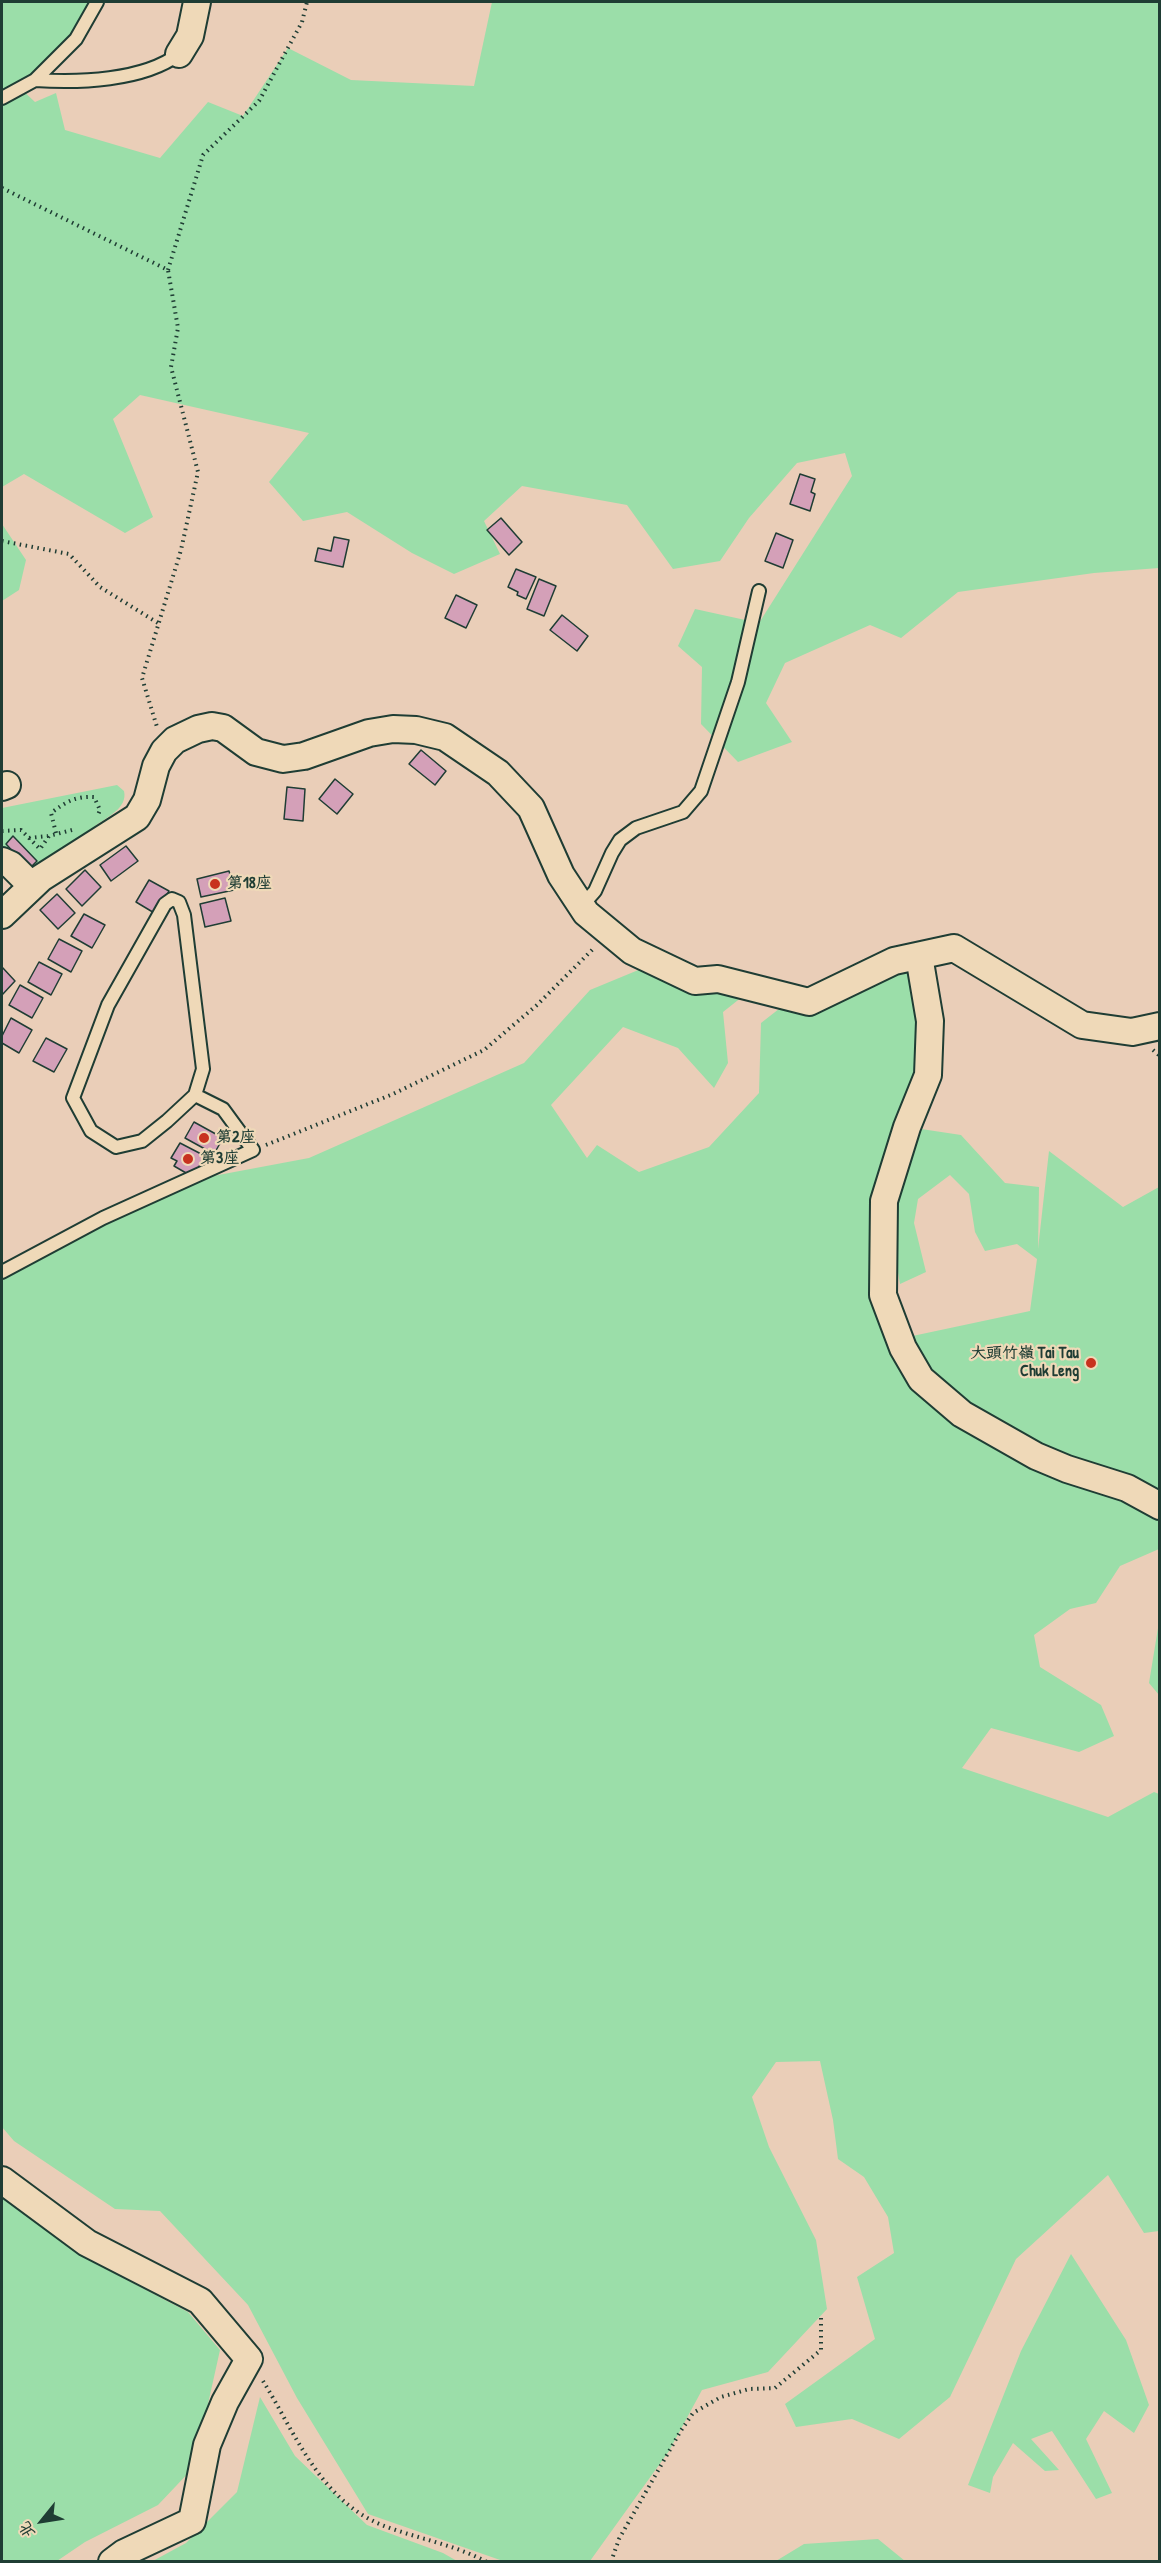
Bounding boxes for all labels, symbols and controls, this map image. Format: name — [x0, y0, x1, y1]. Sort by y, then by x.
place label: 第18座 — [227, 874, 272, 894]
marker: 第18座 — [208, 877, 222, 891]
place label: 第2座 — [216, 1128, 255, 1148]
marker: 第2座 — [197, 1131, 211, 1145]
place label: 第3座 — [200, 1149, 239, 1169]
marker: 第3座 — [181, 1152, 195, 1166]
place label: 大頭竹嶺 Tai Tau Chuk Leng — [970, 1344, 1079, 1382]
marker: 大頭竹嶺 Tai Tau Chuk Leng — [1084, 1356, 1098, 1370]
north arrow — [12, 2491, 72, 2551]
text: 北 — [13, 2518, 40, 2542]

